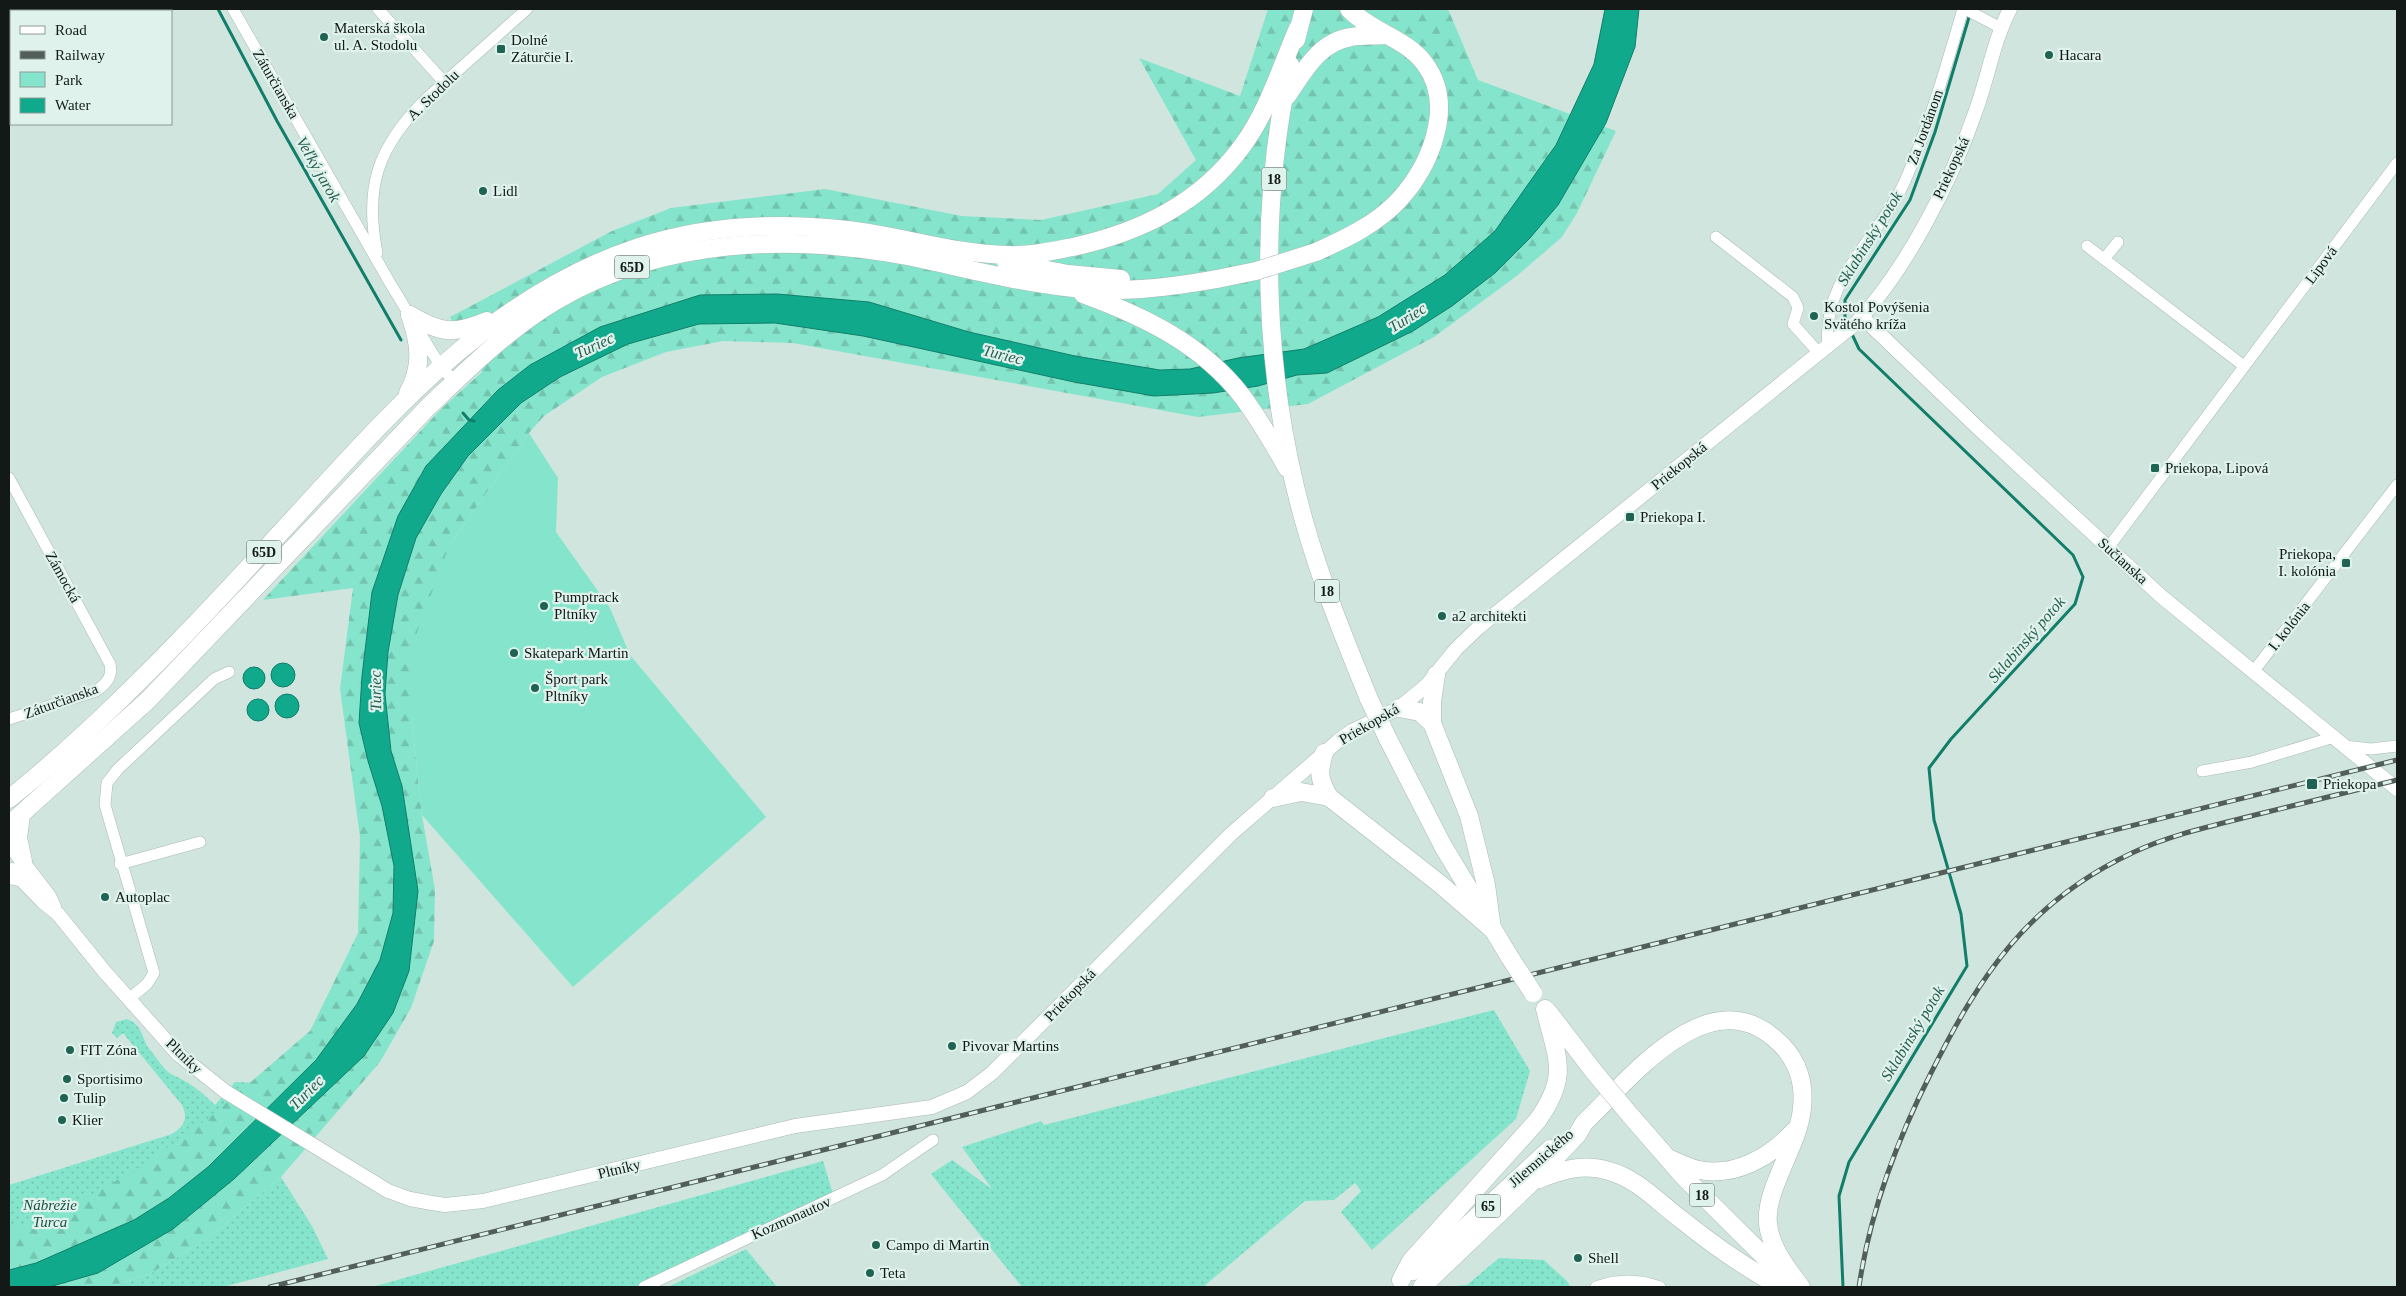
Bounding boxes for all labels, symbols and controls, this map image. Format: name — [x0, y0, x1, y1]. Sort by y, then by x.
legend — [10, 10, 172, 125]
place label: Materská škola ul. A. Stodolu — [334, 20, 426, 53]
text: Road — [55, 22, 87, 38]
marker: Materská škola ul. A. Stodolu — [318, 31, 330, 43]
place label: Dolné Záturčie I. — [511, 32, 573, 65]
marker: Dolné Záturčie I. — [495, 43, 507, 55]
street label: Záturčianska — [250, 46, 302, 122]
text: Railway — [55, 47, 105, 63]
place label: Hacara — [2059, 47, 2102, 63]
marker: Hacara — [2043, 49, 2055, 61]
street label: A. Stodolu — [404, 66, 462, 123]
text: Park — [55, 72, 83, 88]
street label: Za Jordánom — [1904, 87, 1946, 167]
text: Water — [55, 97, 90, 113]
water label: Veľký jarok — [292, 134, 344, 206]
street label: Priekopská — [1930, 134, 1972, 202]
road number: 18 — [1262, 168, 1286, 190]
place label: Lidl — [493, 183, 518, 199]
marker: Lidl — [477, 185, 489, 197]
water label: Sklabinský potok — [1834, 187, 1907, 289]
street label: Lipová — [2302, 243, 2340, 287]
road number: 65D — [614, 256, 650, 278]
water label: Turiec — [1385, 299, 1429, 335]
place label: Kostol Povýšenia Svätého kríža — [1824, 299, 1930, 332]
marker: Kostol Povýšenia Svätého kríža — [1808, 310, 1820, 322]
water label: Turiec — [572, 329, 616, 362]
water label: Turiec — [981, 341, 1025, 368]
street label: Priekopská — [1648, 439, 1710, 493]
place label: Priekopa, Lipová — [2165, 460, 2269, 476]
marker: Priekopa, Lipová — [2149, 462, 2161, 474]
place label: Priekopa I. — [1640, 509, 1706, 525]
marker: Priekopa I. — [1624, 511, 1636, 523]
street label: Sučianska — [2095, 535, 2151, 588]
road number: 65D — [246, 540, 282, 564]
place label: Priekopa, I. kolónia — [2279, 546, 2336, 579]
street label: Zámocká — [42, 549, 84, 606]
marker: Priekopa, I. kolónia — [2340, 557, 2352, 569]
road number: 18 — [1314, 580, 1340, 602]
place label: Pumptrack Pltníky — [554, 589, 619, 622]
water label: Sklabinský potok — [1985, 592, 2070, 686]
street label: I. kolónia — [2265, 598, 2313, 654]
marker: Pumptrack Pltníky — [538, 600, 550, 612]
place label: a2 architekti — [1452, 608, 1527, 624]
marker: a2 architekti — [1436, 610, 1448, 622]
place label: Skatepark Martin — [524, 645, 629, 661]
marker: Skatepark Martin — [508, 647, 520, 659]
water label: Turiec — [367, 670, 384, 712]
place label: Šport park Pltníky — [545, 671, 608, 704]
street label: Záturčianska — [22, 680, 100, 722]
marker: Šport park Pltníky — [529, 682, 541, 694]
street label: Priekopská — [1336, 700, 1402, 748]
place label: Priekopa — [2323, 776, 2377, 792]
marker: Priekopa — [2305, 777, 2319, 791]
place label: Autoplac — [115, 889, 170, 905]
marker: Autoplac — [99, 891, 111, 903]
street label: Priekopská — [1041, 965, 1099, 1025]
water label: Sklabinský potok — [1877, 982, 1949, 1084]
street label: Pltníky — [163, 1035, 206, 1077]
place label: Pivovar Martins — [962, 1038, 1059, 1054]
marker: Pivovar Martins — [946, 1040, 958, 1052]
place label: FIT Zóna — [80, 1042, 137, 1058]
marker: FIT Zóna — [64, 1044, 76, 1056]
place label: Sportisimo — [77, 1071, 143, 1087]
water label: Turiec — [286, 1072, 327, 1113]
marker: Sportisimo — [61, 1073, 73, 1085]
place label: Tulip — [74, 1090, 106, 1106]
marker: Tulip — [58, 1092, 70, 1104]
place label: Klier — [72, 1112, 103, 1128]
marker: Klier — [56, 1114, 68, 1126]
street label: Jilemnického — [1506, 1126, 1576, 1190]
street label: Pltníky — [596, 1156, 642, 1182]
road number: 18 — [1690, 1184, 1714, 1206]
street label: Kozmonautov — [749, 1193, 834, 1243]
road number: 65 — [1476, 1194, 1500, 1218]
park label: Nábrežie Turca — [22, 1197, 77, 1230]
place label: Campo di Martin — [886, 1237, 990, 1253]
marker: Campo di Martin — [870, 1239, 882, 1251]
place label: Shell — [1588, 1250, 1619, 1266]
marker: Shell — [1572, 1252, 1584, 1264]
place label: Teta — [880, 1265, 906, 1281]
marker: Teta — [864, 1267, 876, 1279]

